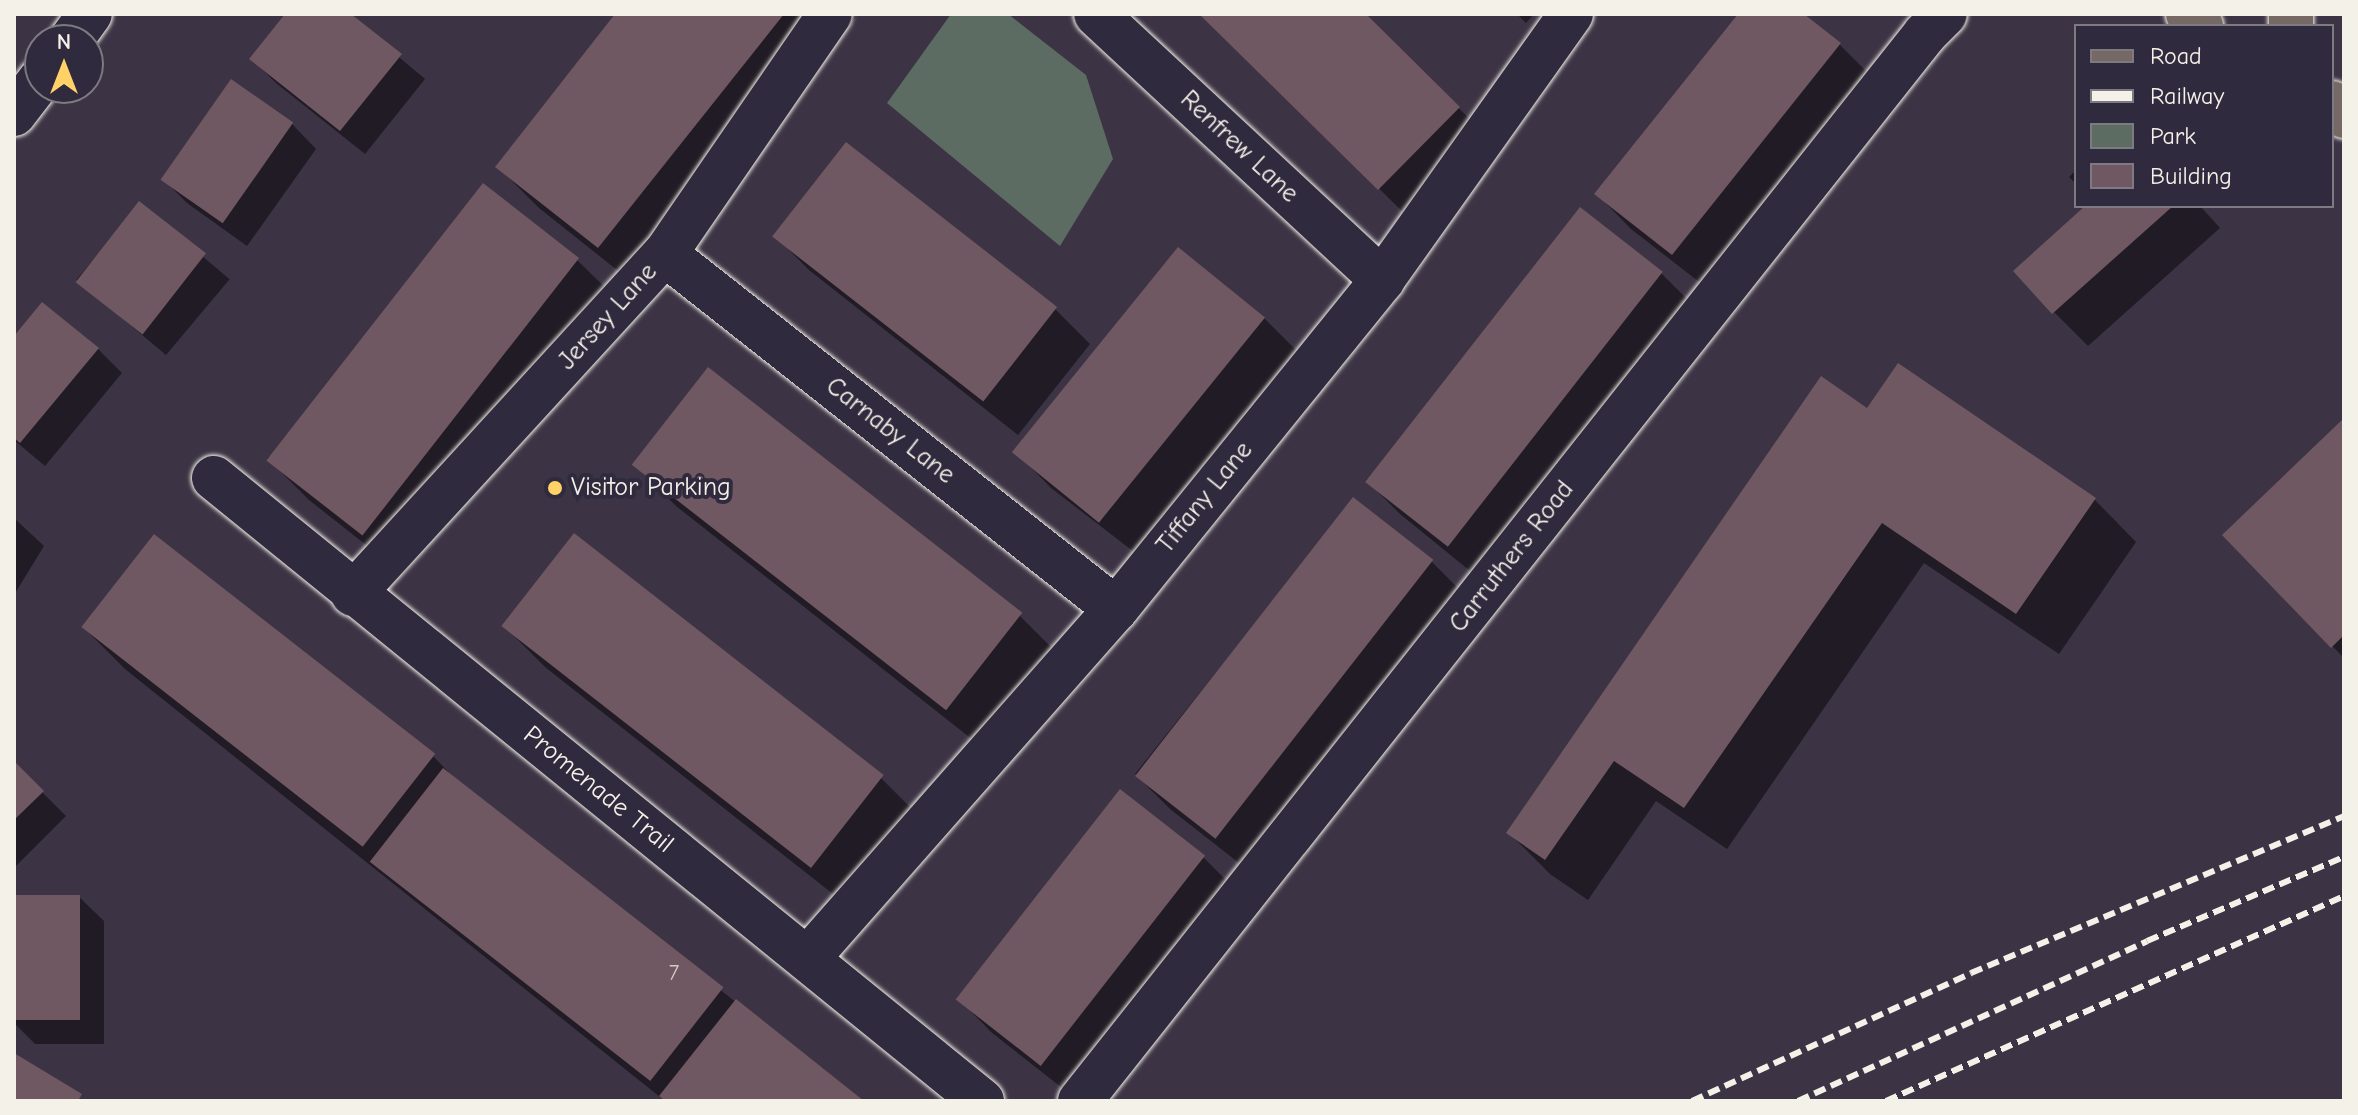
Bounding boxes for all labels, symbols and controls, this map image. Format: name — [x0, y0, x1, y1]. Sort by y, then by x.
north arrow — [24, 24, 104, 104]
legend — [2074, 24, 2334, 208]
text: N — [57, 29, 71, 55]
text: Road — [2150, 42, 2202, 70]
text: Railway — [2150, 82, 2224, 110]
street label: Renfrew Lane — [1173, 84, 1305, 210]
text: Park — [2150, 122, 2196, 150]
text: Building — [2150, 162, 2232, 190]
street label: Jersey Lane — [552, 257, 664, 377]
street label: Carnaby Lane — [819, 371, 961, 491]
street label: Tiffany Lane — [1150, 436, 1260, 560]
place label: Visitor Parking — [571, 472, 731, 504]
street label: Carruthers Road — [1443, 475, 1581, 639]
marker: Visitor Parking — [546, 479, 564, 497]
street label: Promenade Trail — [517, 720, 679, 860]
house number: 7 — [669, 961, 679, 987]

